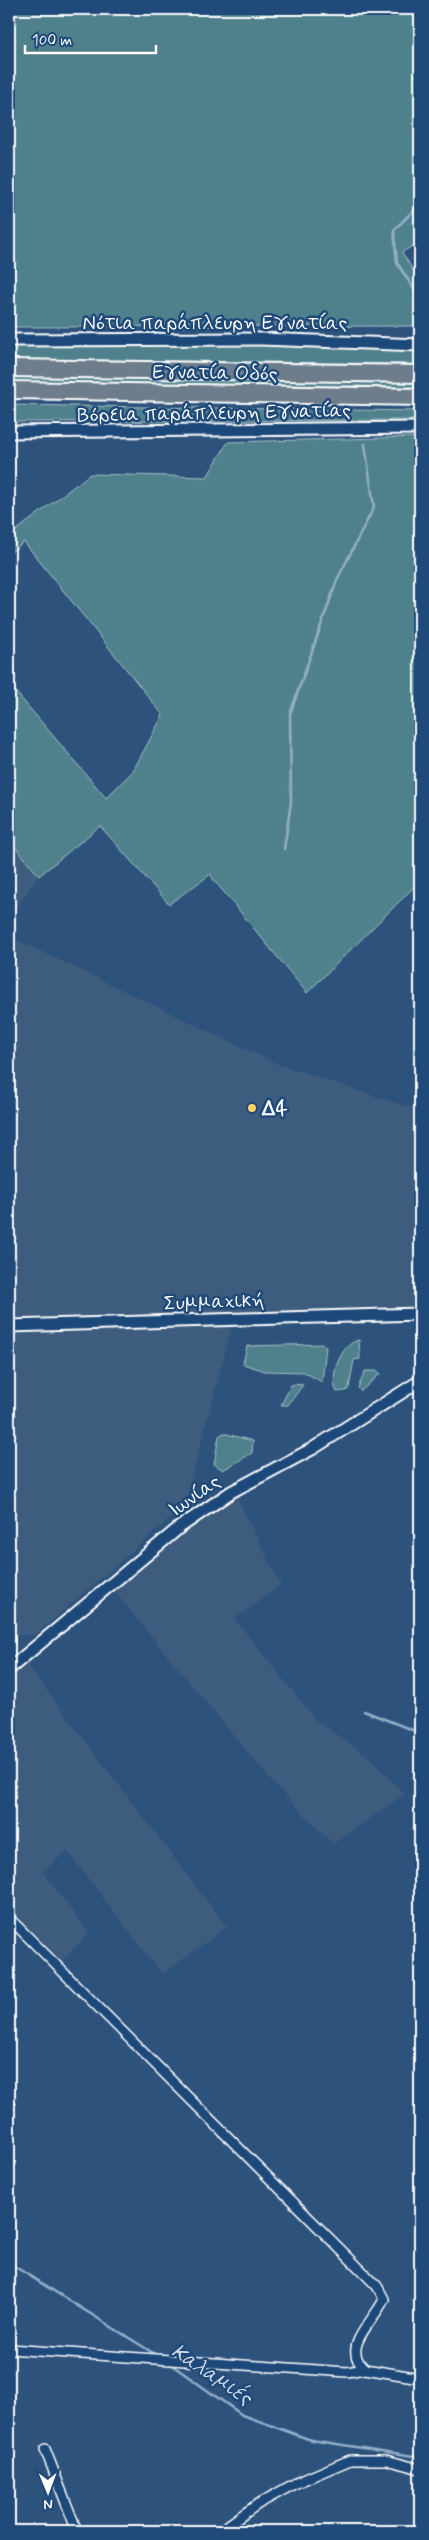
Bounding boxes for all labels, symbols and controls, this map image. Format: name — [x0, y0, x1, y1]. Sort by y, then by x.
scale bar — [25, 22, 156, 54]
text: 100 m — [32, 31, 72, 51]
street label: Νότια παράπλευρη Εγνατίας — [83, 310, 348, 337]
street label: Εγνατία Οδός — [152, 359, 278, 388]
street label: Βόρεια παράπλευρη Εγνατίας — [77, 398, 351, 429]
place label: Δ4 — [261, 1096, 288, 1123]
marker: Δ4 — [246, 1102, 258, 1114]
street label: Συμμαχική — [163, 1287, 265, 1318]
street label: Ιωνίας — [163, 1468, 227, 1524]
water label: Καλαμιές — [166, 2338, 259, 2413]
north arrow — [22, 2468, 72, 2518]
text: N — [43, 2495, 53, 2513]

